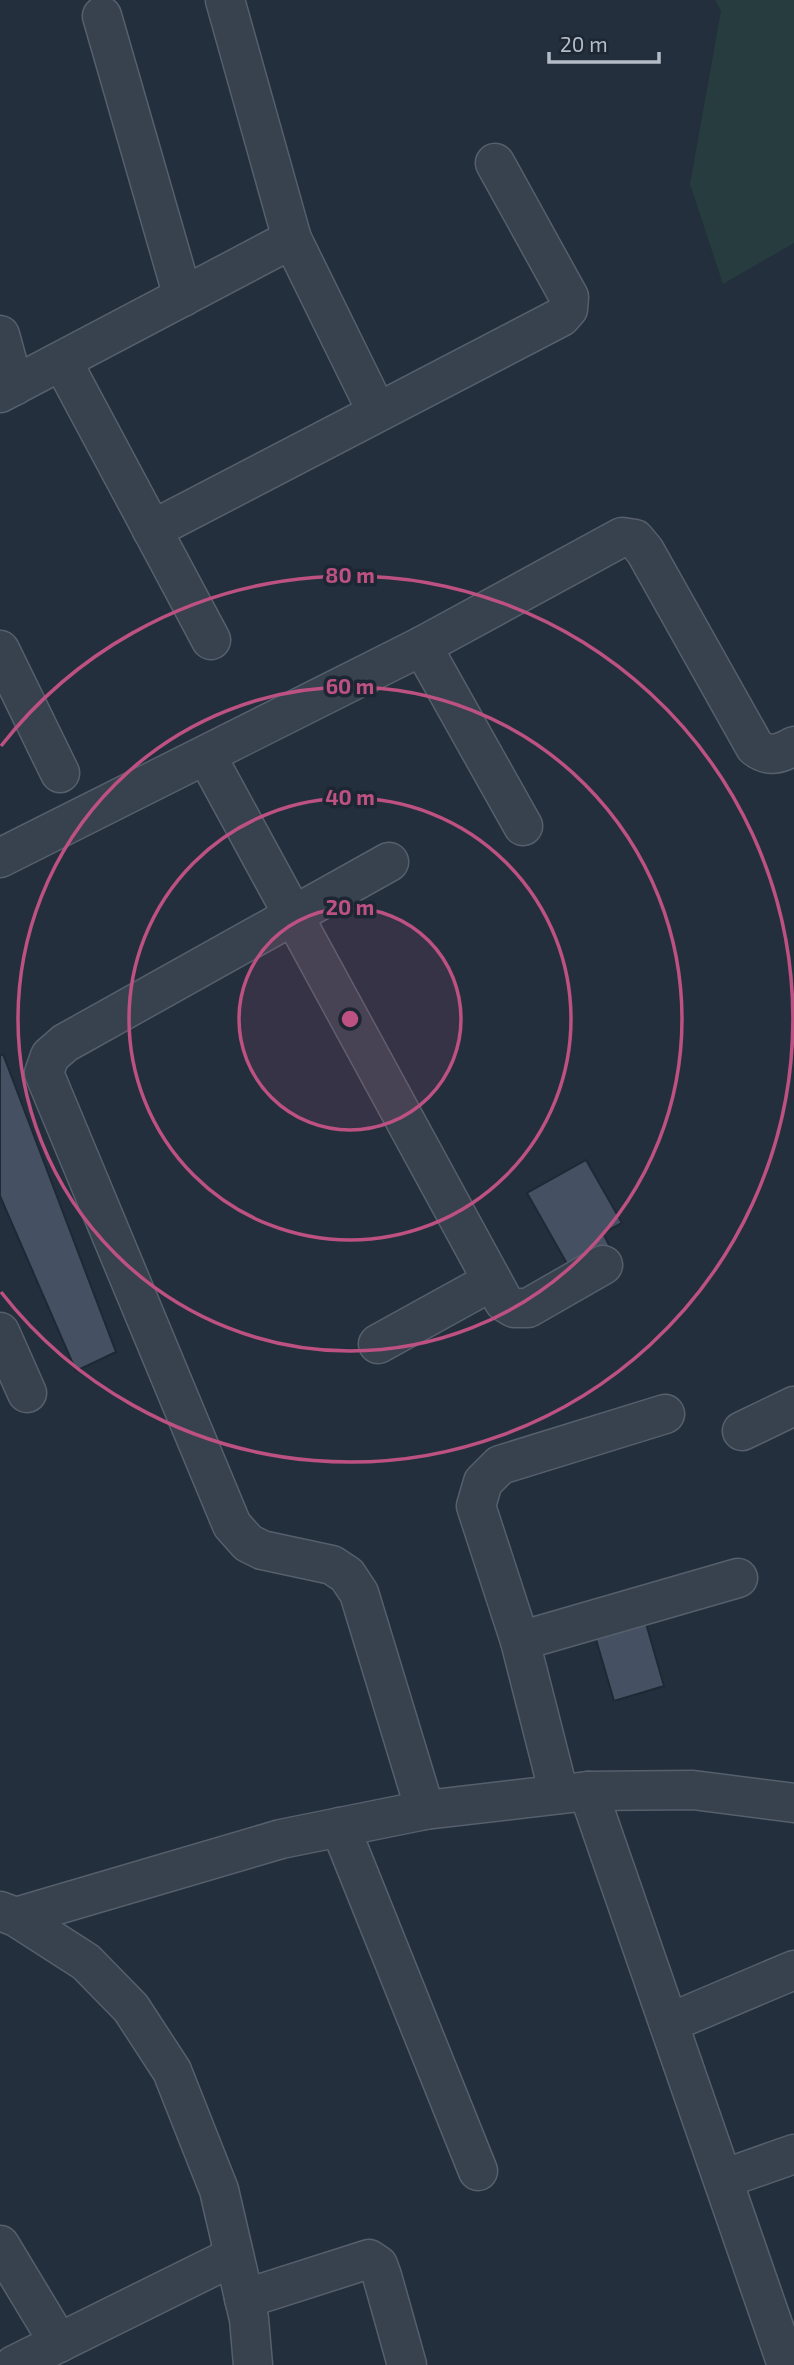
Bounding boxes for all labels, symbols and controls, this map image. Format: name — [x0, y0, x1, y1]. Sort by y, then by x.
scale bar — [549, 21, 659, 65]
text: 20 m — [560, 31, 608, 56]
text: 80 m — [325, 562, 375, 587]
text: 60 m — [326, 673, 374, 698]
text: 40 m — [325, 784, 375, 809]
text: 20 m — [326, 894, 374, 919]
centre of rings — [338, 1007, 362, 1031]

